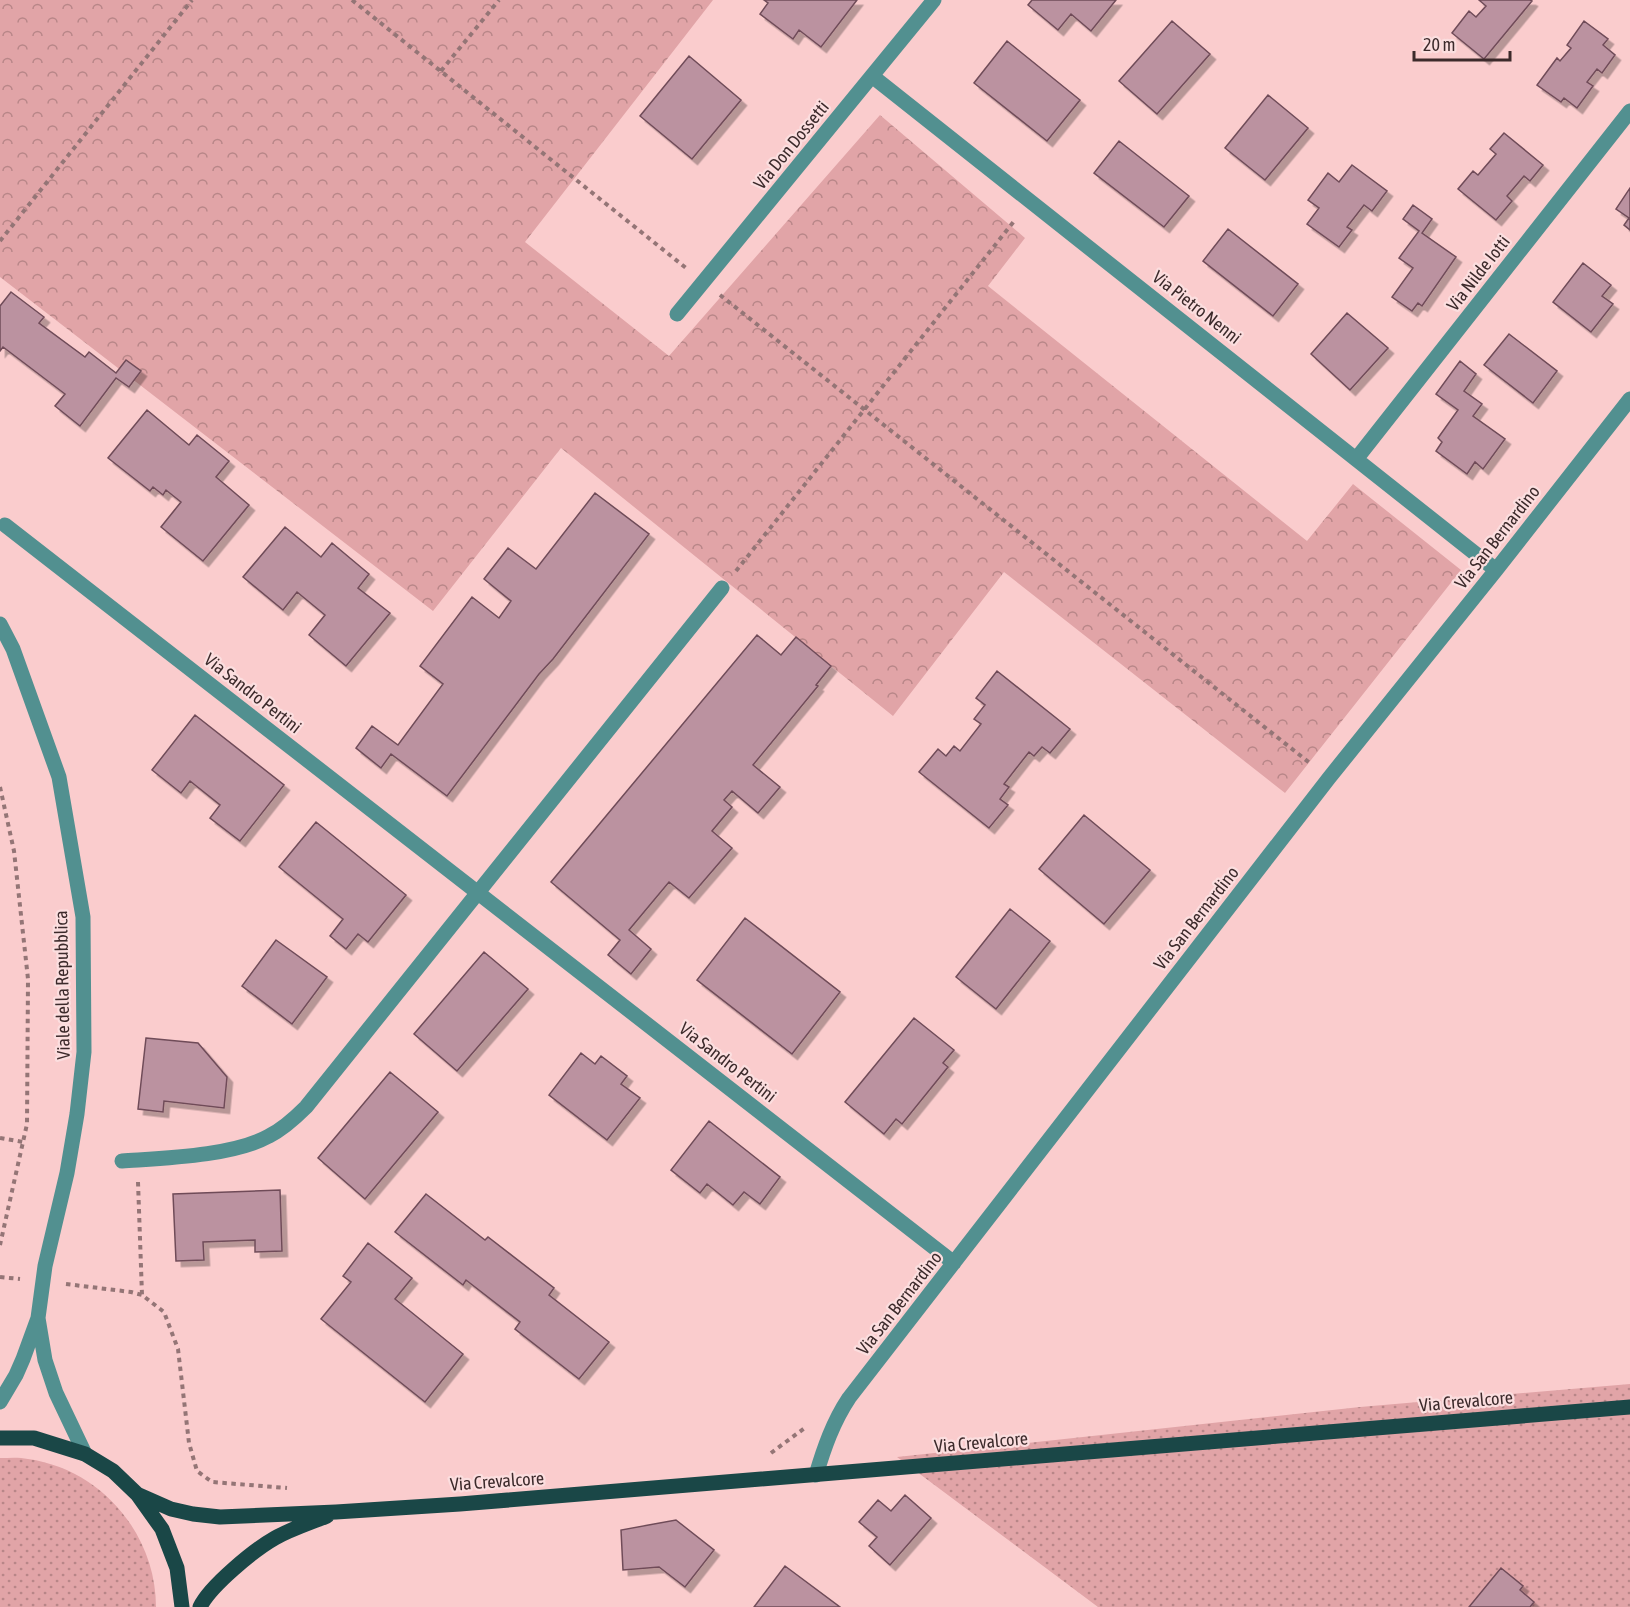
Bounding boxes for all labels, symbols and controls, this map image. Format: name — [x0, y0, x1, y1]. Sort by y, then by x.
scale bar — [1414, 24, 1510, 62]
text: 20 m — [1423, 34, 1455, 55]
street label: Via Don Dossetti — [749, 97, 833, 193]
street label: Via Nilde Iotti — [1442, 231, 1514, 315]
street label: Via Pietro Nenni — [1149, 266, 1245, 348]
street label: Via San Bernardino — [1450, 481, 1544, 593]
street label: Via Sandro Pertini — [200, 649, 306, 737]
street label: Via San Bernardino — [1149, 862, 1243, 974]
street label: Viale della Repubblica — [50, 910, 74, 1060]
street label: Via Sandro Pertini — [675, 1018, 781, 1106]
street label: Via San Bernardino — [852, 1247, 946, 1359]
street label: Via Crevalcore — [1418, 1386, 1514, 1416]
street label: Via Crevalcore — [933, 1427, 1029, 1457]
street label: Via Crevalcore — [449, 1467, 545, 1495]

